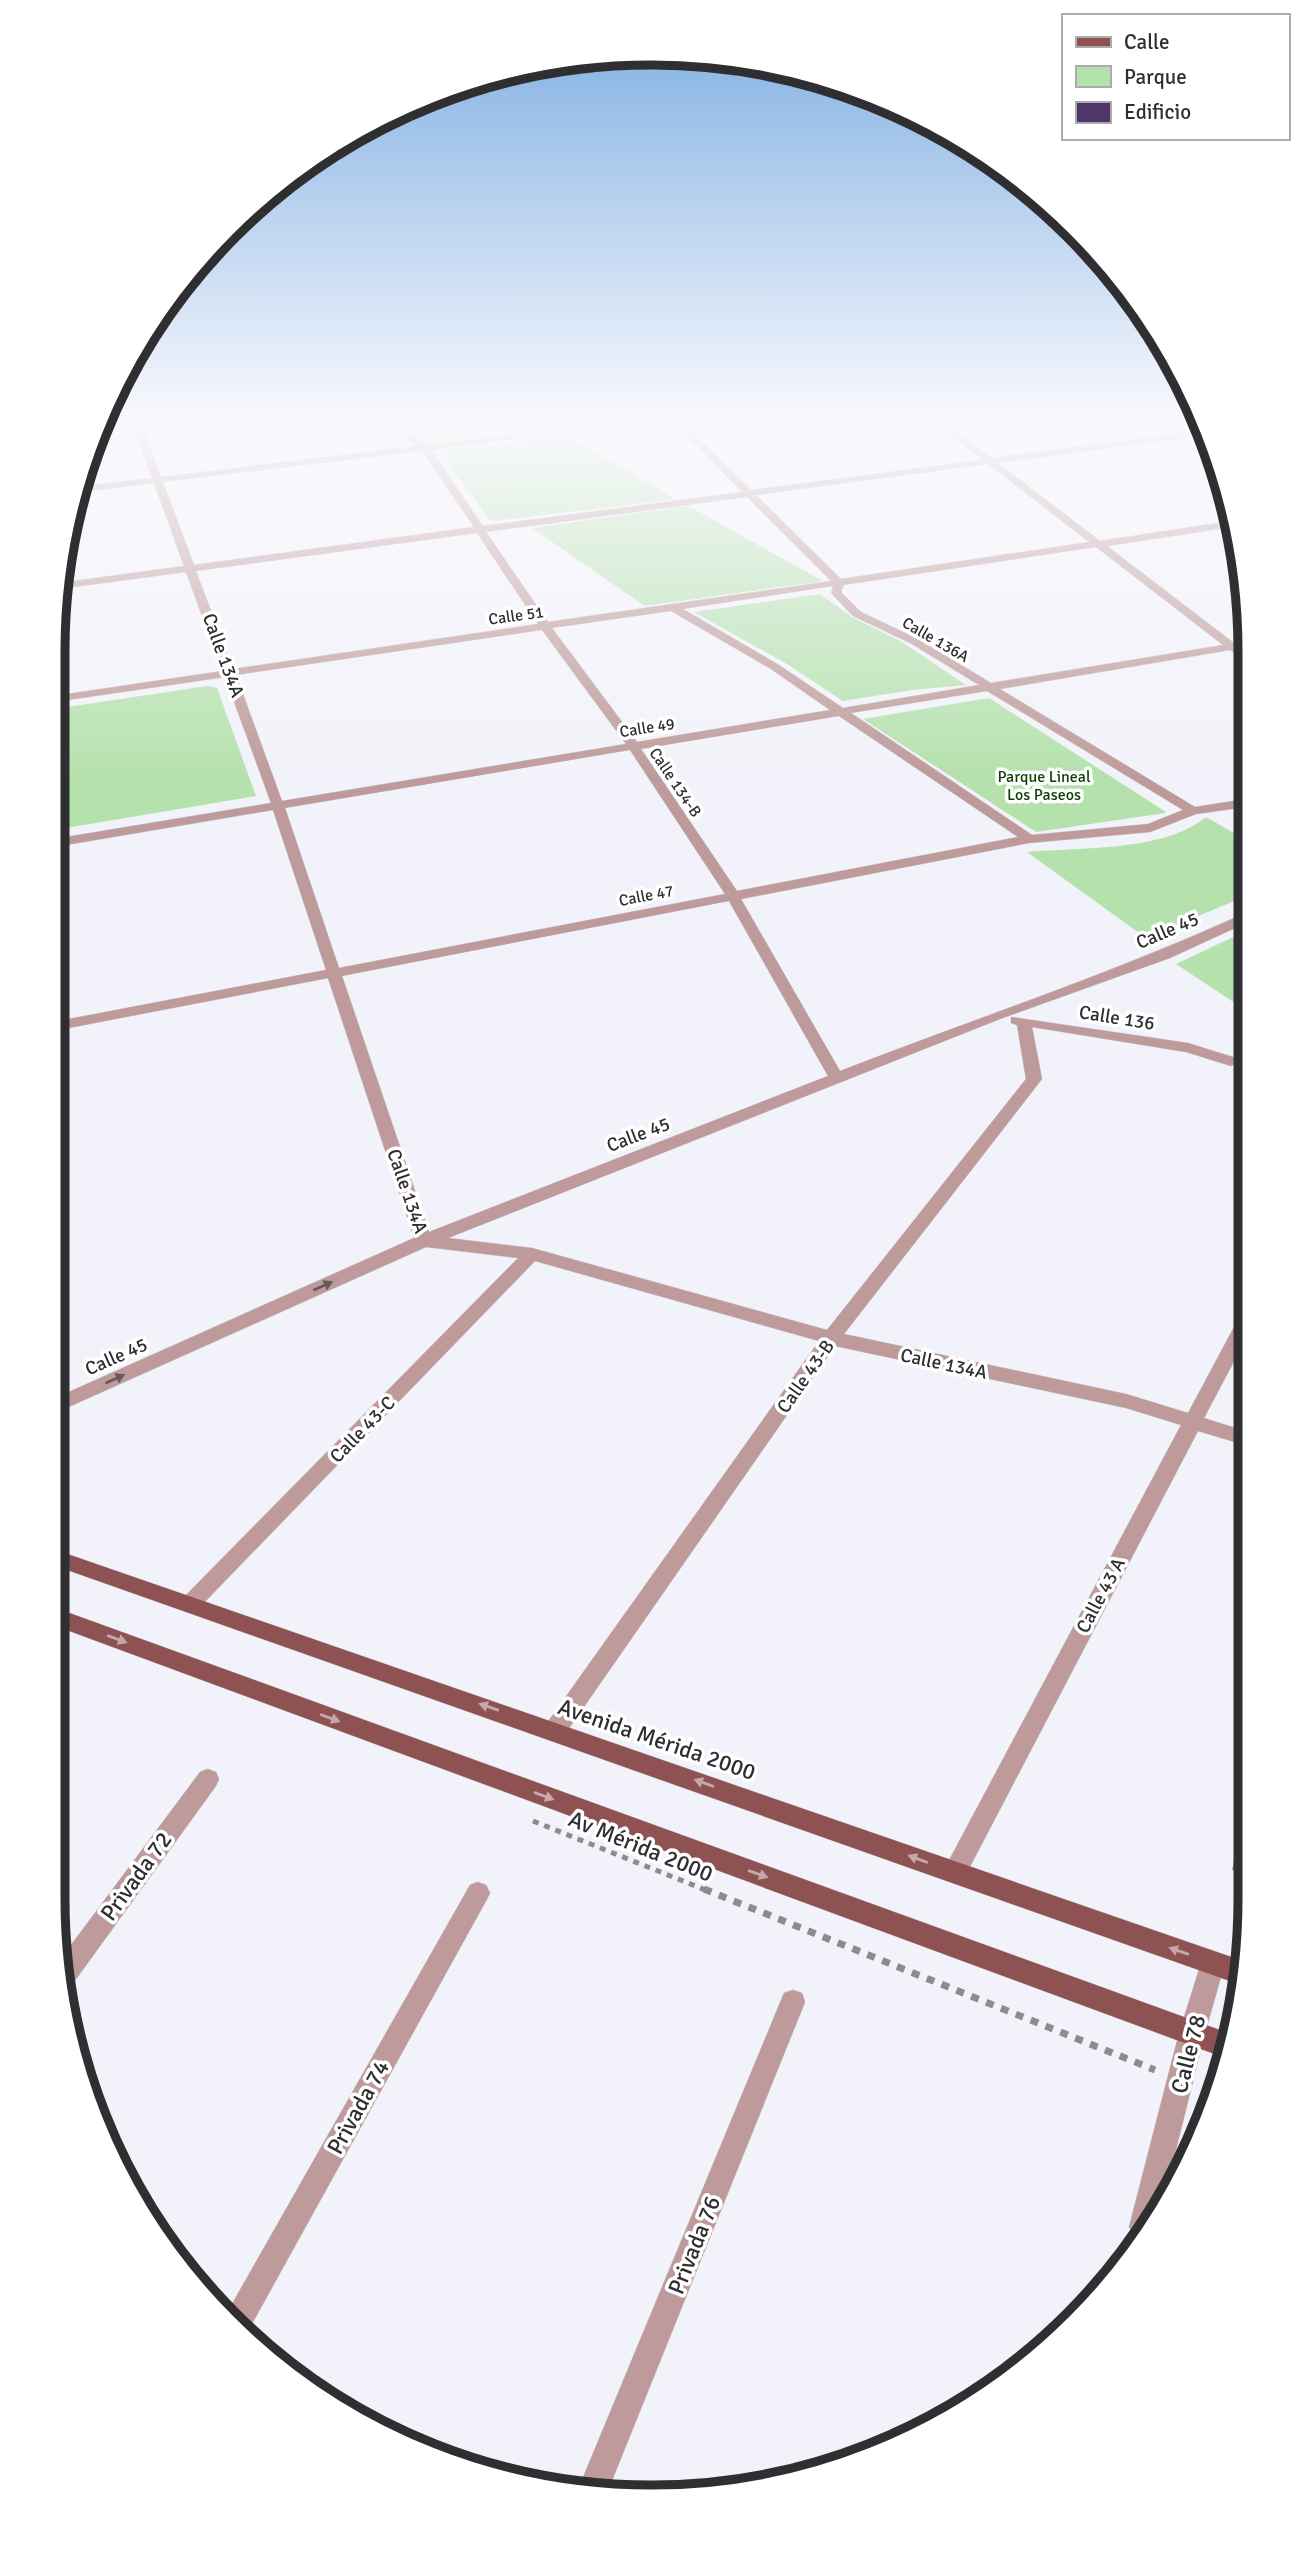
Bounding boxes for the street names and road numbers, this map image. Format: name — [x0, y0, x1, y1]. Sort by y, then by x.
street label: Calle 51 — [487, 602, 545, 630]
street label: Calle 134A — [197, 610, 249, 701]
street label: Calle 136A — [898, 613, 973, 667]
street label: Calle 49 — [618, 714, 676, 742]
street label: Calle 134-B — [645, 744, 706, 821]
street label: Calle 47 — [617, 881, 675, 911]
street label: Calle 45 — [1132, 907, 1202, 955]
street label: Calle 136 — [1077, 1000, 1156, 1036]
street label: Calle 45 — [603, 1112, 673, 1158]
street label: Calle 134A — [381, 1146, 433, 1237]
street label: Calle 45 — [81, 1333, 151, 1381]
street label: Calle 43-B — [772, 1335, 840, 1418]
street label: Calle 134A — [898, 1343, 990, 1385]
street label: Calle 43-C — [325, 1391, 401, 1468]
street label: Calle 43 A — [1071, 1553, 1131, 1637]
street label: Avenida Mérida 2000 — [554, 1692, 759, 1787]
street label: Av Mérida 2000 — [564, 1804, 717, 1889]
street label: Privada 72 — [94, 1826, 178, 1927]
street label: Calle 78 — [1165, 2012, 1212, 2096]
street label: Privada 74 — [321, 2055, 396, 2159]
street label: Privada 76 — [662, 2192, 727, 2299]

